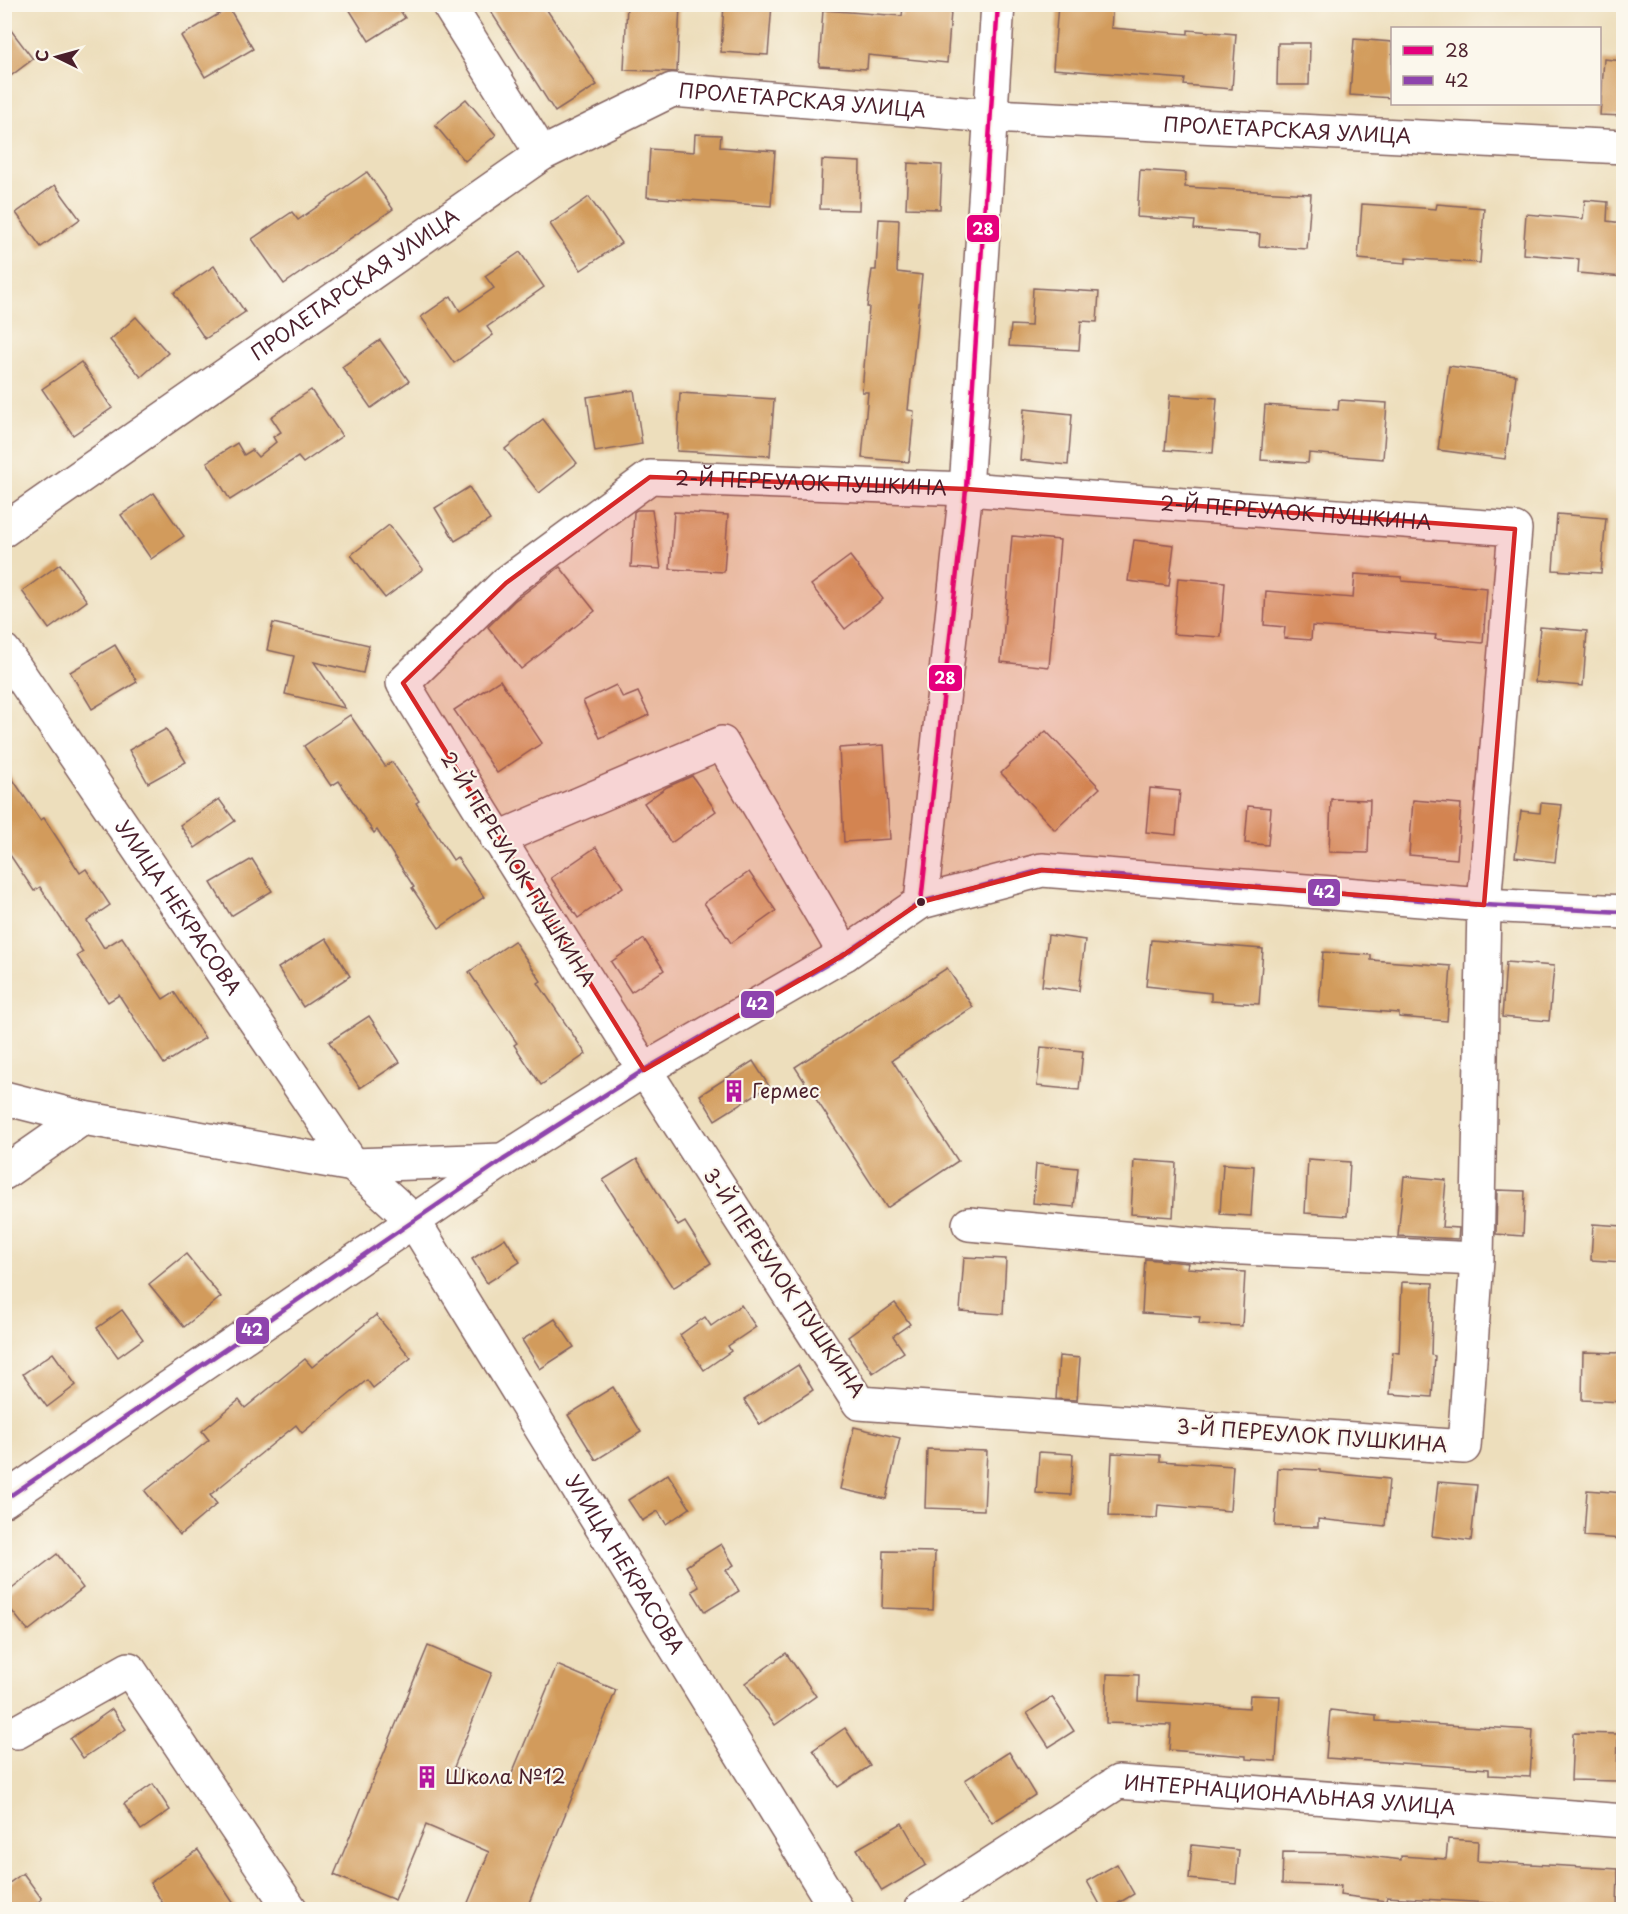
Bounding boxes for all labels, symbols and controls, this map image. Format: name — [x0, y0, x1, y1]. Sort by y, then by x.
north arrow — [27, 27, 87, 87]
legend — [1391, 27, 1601, 105]
text: 28 — [1445, 36, 1469, 63]
text: С — [29, 49, 54, 63]
text: 42 — [1445, 66, 1469, 93]
street label: ПРОЛЕТАРСКАЯ УЛИЦА — [678, 75, 927, 125]
street label: ПРОЛЕТАРСКАЯ УЛИЦА — [1163, 108, 1412, 151]
street label: ПРОЛЕТАРСКАЯ УЛИЦА — [244, 201, 464, 367]
line badge: 28 — [966, 214, 1000, 243]
text: 28 — [972, 216, 994, 240]
street label: 2-Й ПЕРЕУЛОК ПУШКИНА — [674, 462, 947, 502]
street label: 2-Й ПЕРЕУЛОК ПУШКИНА — [1159, 487, 1433, 537]
line badge: 28 — [928, 664, 963, 692]
text: 28 — [934, 665, 956, 689]
street label: 2-Й ПЕРЕУЛОК ПУШКИНА — [434, 745, 604, 992]
street label: УЛИЦА НЕКРАСОВА — [109, 813, 249, 1001]
line badge: 42 — [1307, 878, 1341, 907]
text: 42 — [1313, 879, 1335, 903]
unlabelled marker — [915, 896, 927, 908]
line badge: 42 — [740, 990, 775, 1019]
text: 42 — [746, 991, 768, 1015]
place label: Гермес — [752, 1075, 820, 1105]
building icon: Гермес — [721, 1078, 747, 1104]
street label: 3-Й ПЕРЕУЛОК ПУШКИНА — [697, 1162, 873, 1403]
line badge: 42 — [235, 1316, 270, 1345]
text: 42 — [241, 1317, 263, 1341]
street label: 3-Й ПЕРЕУЛОК ПУШКИНА — [1176, 1411, 1448, 1459]
street label: УЛИЦА НЕКРАСОВА — [559, 1468, 692, 1660]
place label: Школа №12 — [445, 1761, 566, 1791]
building icon: Школа №12 — [414, 1764, 440, 1790]
street label: ИНТЕРНАЦИОНАЛЬНАЯ УЛИЦА — [1123, 1767, 1457, 1822]

